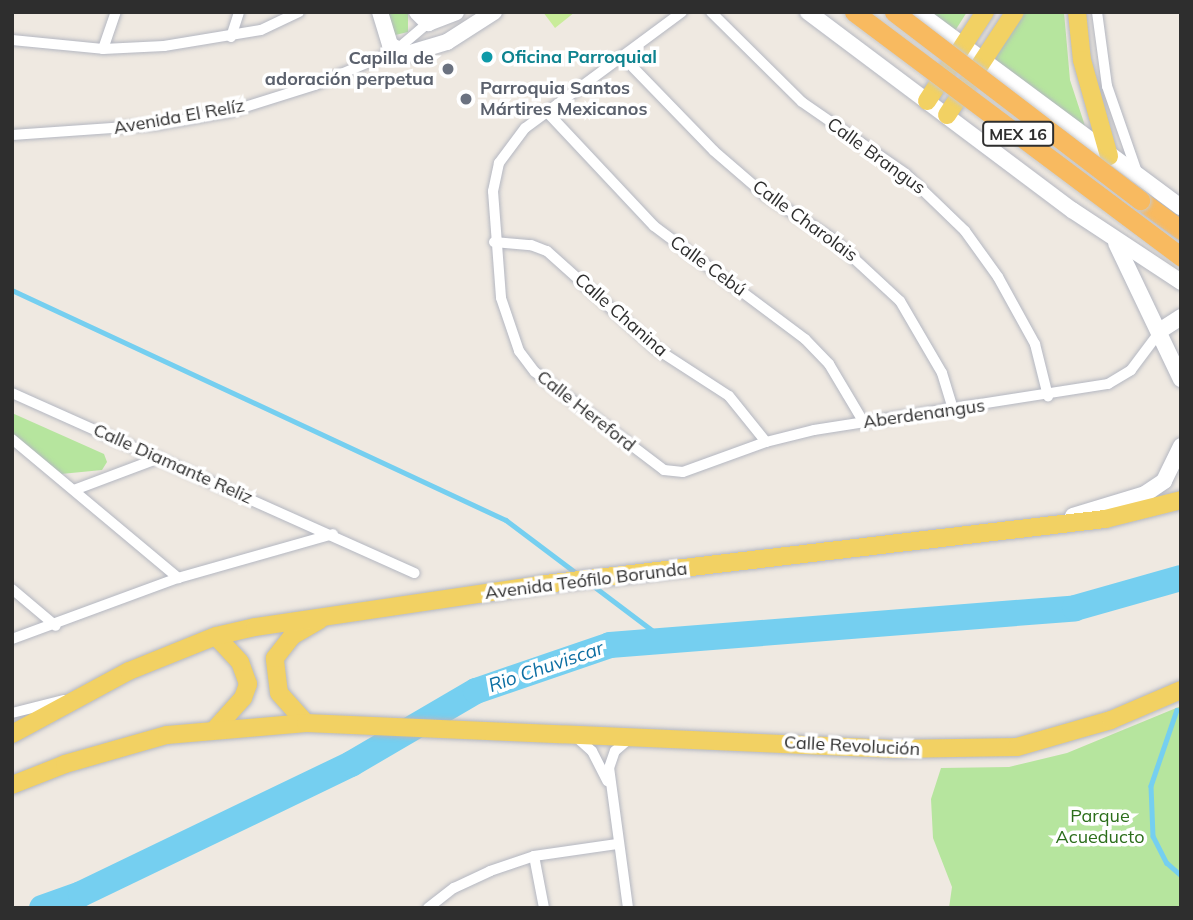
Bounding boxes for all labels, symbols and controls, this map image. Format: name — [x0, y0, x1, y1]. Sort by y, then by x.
place label: Oficina Parroquial — [501, 46, 657, 68]
place label: Capilla de adoración perpetua — [265, 48, 434, 90]
marker: Oficina Parroquial — [479, 49, 495, 65]
marker: Capilla de adoración perpetua — [440, 61, 456, 77]
place label: Parroquia Santos Mártires Mexicanos — [480, 78, 647, 120]
marker: Parroquia Santos Mártires Mexicanos — [458, 91, 474, 107]
street label: Avenida El Relíz — [112, 95, 246, 139]
street label: Calle Brangus — [823, 113, 929, 199]
road number: MEX 16 — [981, 122, 1055, 146]
street label: Calle Charolais — [748, 176, 862, 266]
street label: Calle Cebú — [666, 231, 750, 301]
street label: Calle Chanina — [570, 269, 672, 361]
street label: Calle Hereford — [532, 366, 640, 456]
street label: Aberdenangus — [862, 395, 986, 433]
street label: Calle Diamante Reliz — [90, 419, 256, 509]
street label: Avenida Teófilo Borunda — [484, 558, 688, 604]
water label: Rio Chuviscar — [485, 637, 607, 697]
street label: Calle Revolución — [783, 732, 921, 760]
park label: Parque Acueducto — [1056, 806, 1144, 848]

